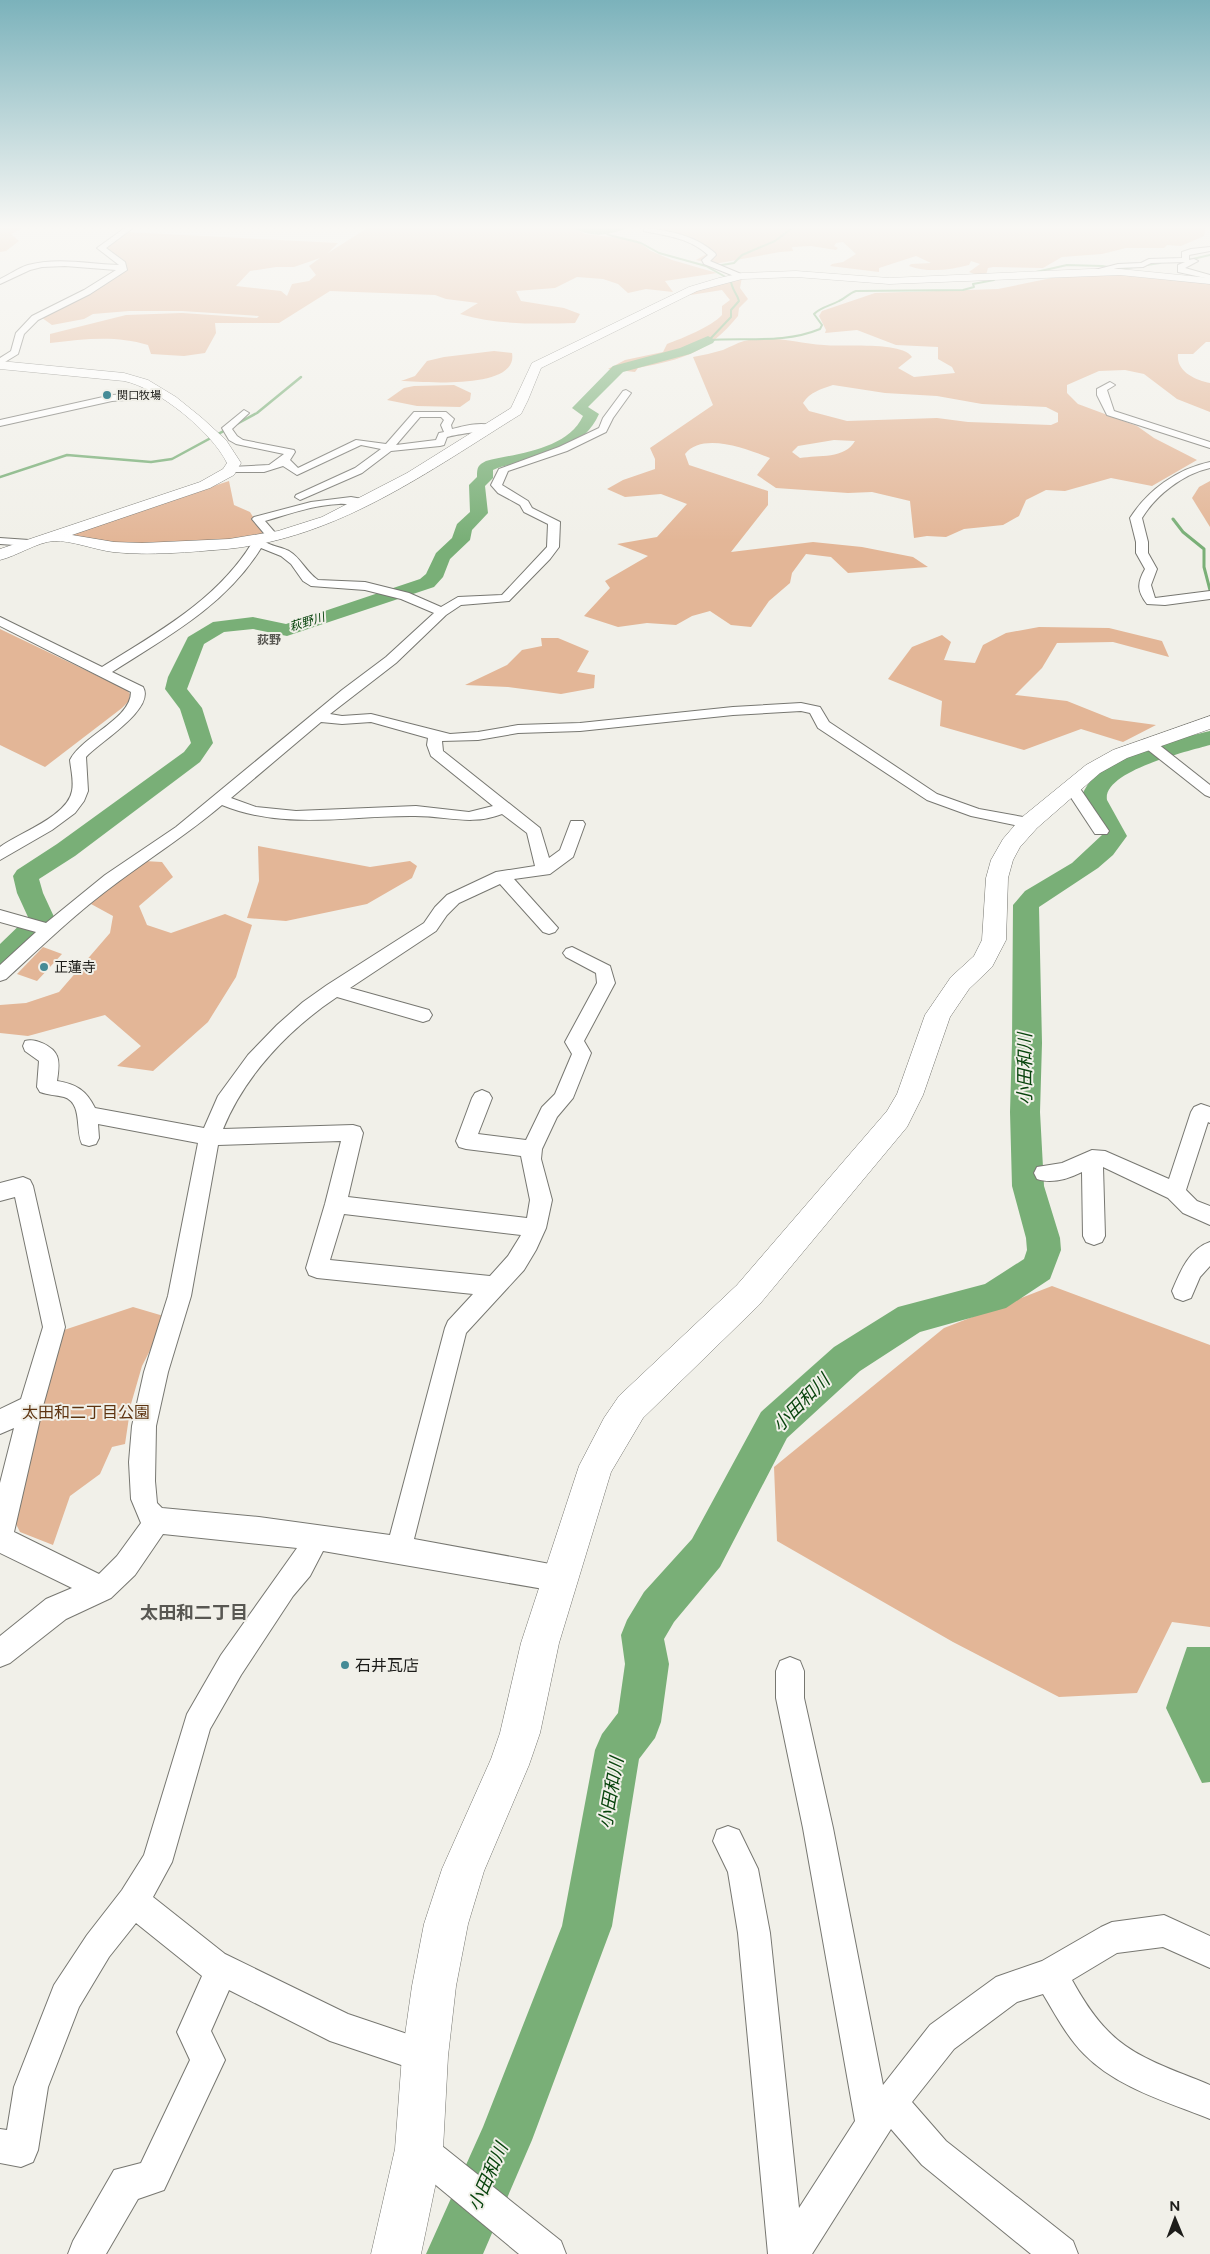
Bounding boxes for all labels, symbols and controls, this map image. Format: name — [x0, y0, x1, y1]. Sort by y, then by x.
marker: 関口牧場 — [101, 389, 113, 401]
place label: 関口牧場 — [117, 389, 161, 402]
water label: 萩野川 — [288, 609, 328, 634]
district label: 荻野 — [257, 633, 281, 647]
place label: 正蓮寺 — [54, 959, 96, 976]
marker: 正蓮寺 — [38, 961, 50, 973]
water label: 小田和川 — [1014, 1031, 1036, 1105]
water label: 小田和川 — [768, 1368, 836, 1436]
park label: 太田和二丁目公園 — [22, 1403, 150, 1422]
district label: 太田和二丁目 — [140, 1602, 248, 1624]
place label: 石井瓦店 — [355, 1656, 419, 1675]
marker: 石井瓦店 — [339, 1659, 351, 1671]
water label: 小田和川 — [594, 1754, 628, 1830]
water label: 小田和川 — [463, 2138, 514, 2214]
north arrow — [1150, 2194, 1200, 2244]
text: N — [1169, 2198, 1180, 2215]

